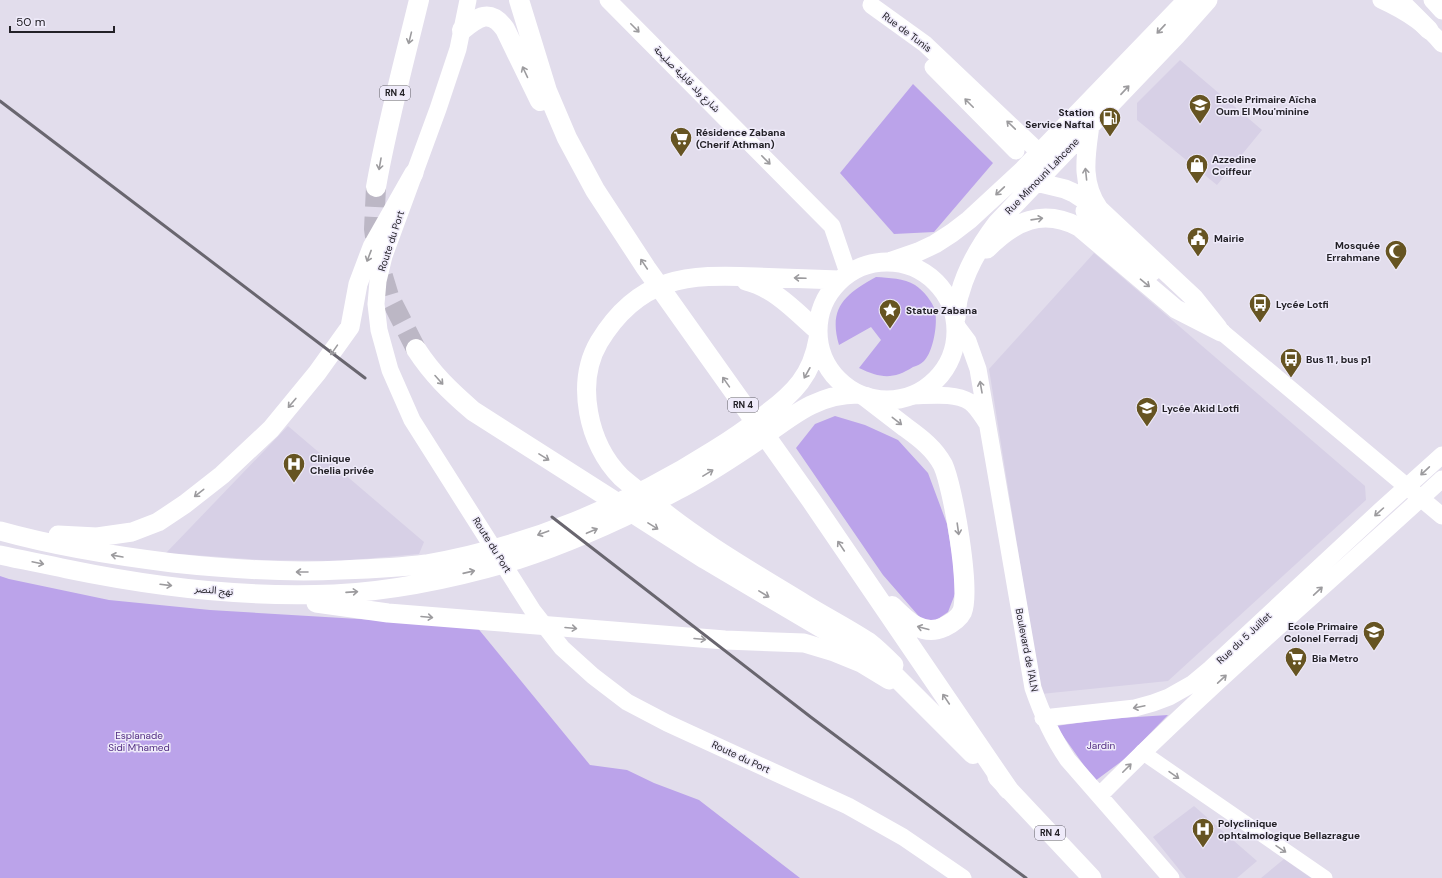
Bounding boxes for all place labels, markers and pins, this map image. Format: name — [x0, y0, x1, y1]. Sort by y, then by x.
school or university icon: Ecole Primaire Aïcha Oum El Mou'minine — [1187, 92, 1213, 125]
place label: Ecole Primaire Aïcha Oum El Mou'minine — [1216, 93, 1316, 118]
fuel station icon: Station Service Naftal — [1097, 105, 1123, 138]
place label: Station Service Naftal — [1025, 106, 1094, 131]
supermarket icon: Résidence Zabana (Cherif Athman) — [668, 125, 694, 158]
place label: Résidence Zabana (Cherif Athman) — [696, 126, 785, 151]
shop icon: Azzedine Coiffeur — [1184, 152, 1210, 185]
place label: Azzedine Coiffeur — [1212, 153, 1256, 178]
public building icon: Mairie — [1185, 225, 1211, 258]
place label: Mairie — [1214, 232, 1244, 245]
mosque icon: Mosquée Errahmane — [1383, 238, 1409, 271]
place label: Mosquée Errahmane — [1326, 239, 1380, 264]
bus stop icon: Lycée Lotfi — [1247, 291, 1273, 324]
place icon: Statue Zabana — [877, 297, 903, 330]
place label: Lycée Lotfi — [1276, 298, 1329, 311]
place label: Statue Zabana — [906, 304, 977, 317]
bus stop icon: Bus 11 , bus p1 — [1278, 346, 1304, 379]
place label: Bus 11 , bus p1 — [1306, 353, 1371, 366]
school or university icon: Lycée Akid Lotfi — [1134, 395, 1160, 428]
place label: Lycée Akid Lotfi — [1162, 402, 1239, 415]
hospital icon: Clinique Chelia privée — [281, 451, 307, 484]
place label: Clinique Chelia privée — [310, 452, 374, 477]
school or university icon: Ecole Primaire Colonel Ferradj — [1361, 619, 1387, 652]
place label: Ecole Primaire Colonel Ferradj — [1284, 620, 1358, 645]
supermarket icon: Bia Metro — [1283, 645, 1309, 678]
place label: Bia Metro — [1312, 652, 1359, 665]
hospital icon: Polyclinique ophtalmologique Bellazrague — [1190, 816, 1216, 849]
place label: Polyclinique ophtalmologique Bellazrague — [1218, 817, 1360, 842]

